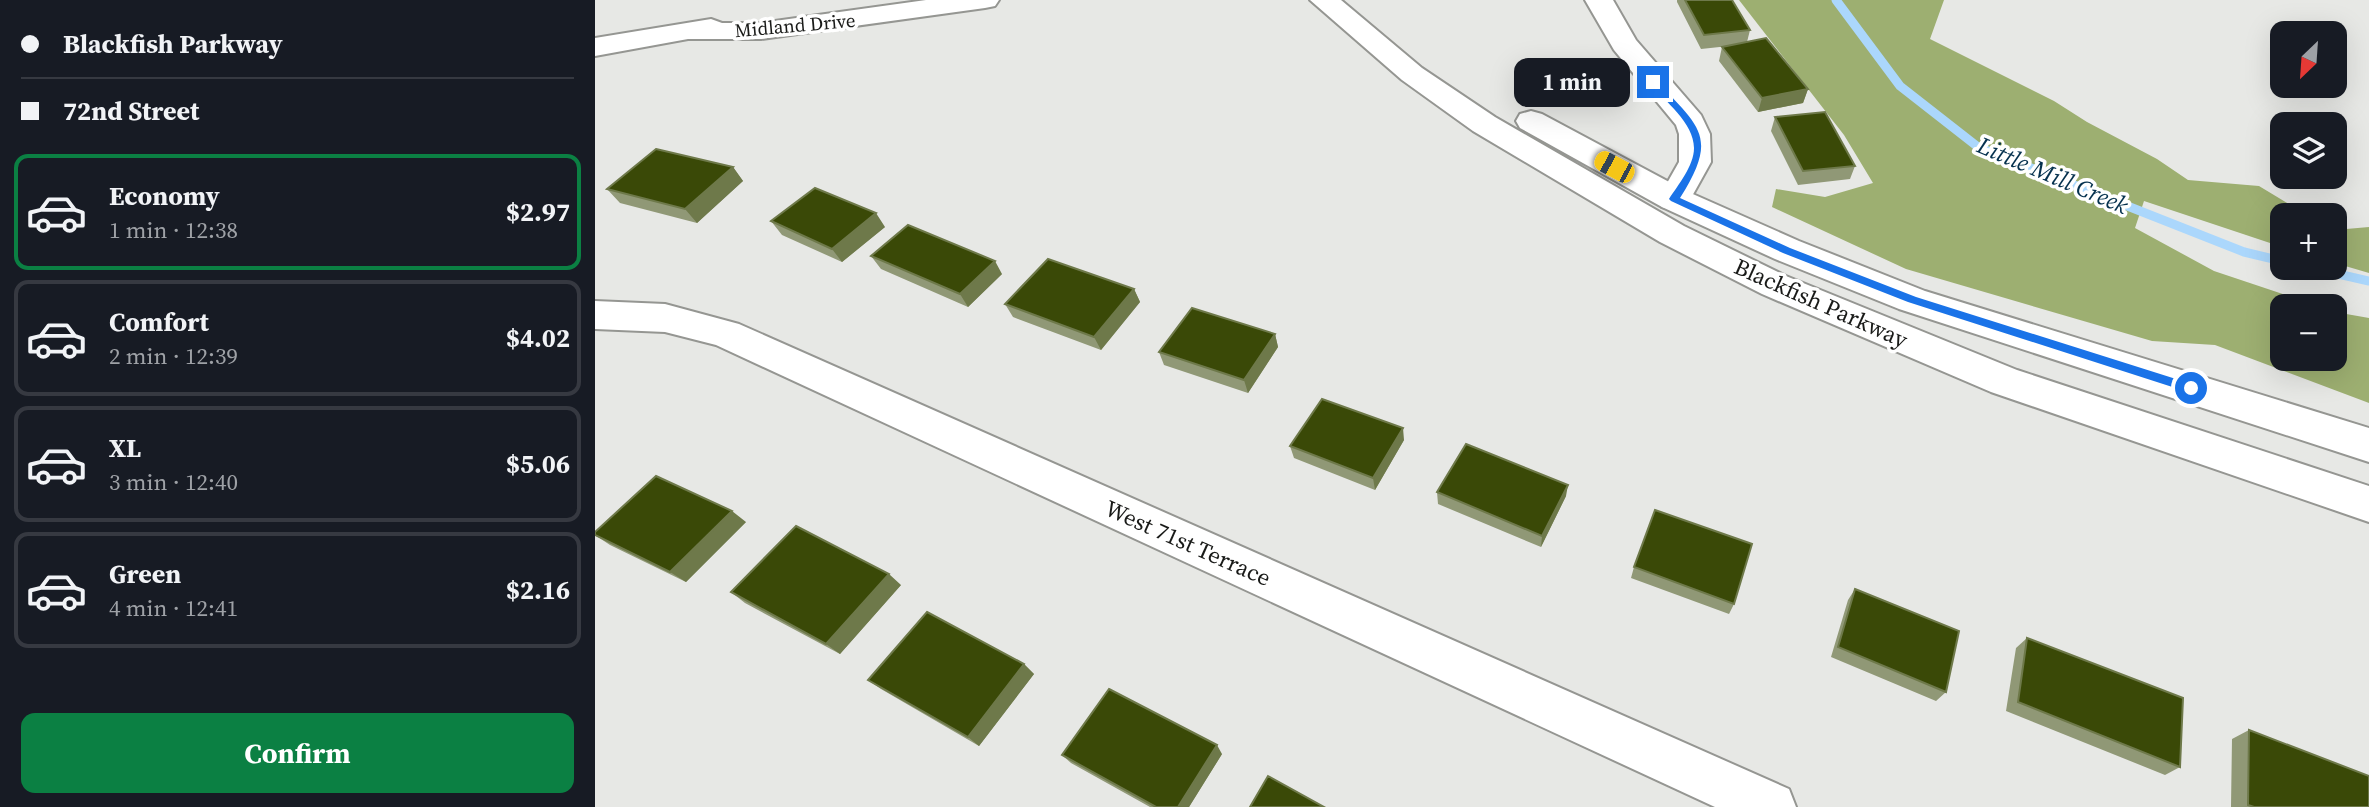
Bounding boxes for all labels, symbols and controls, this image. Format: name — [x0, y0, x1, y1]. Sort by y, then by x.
street label: Midland Drive — [734, 7, 856, 43]
north arrow — [2270, 21, 2347, 98]
map controls — [2270, 21, 2347, 371]
text: Blackfish Parkway — [63, 26, 283, 62]
callout: 1 min — [1513, 57, 1629, 106]
text: 1 min — [1542, 66, 1602, 98]
route end — [1637, 66, 1669, 98]
text: 72nd Street — [63, 93, 199, 129]
button: layers — [2270, 112, 2347, 189]
water label: Little Mill Creek — [1972, 128, 2134, 222]
car — [1591, 148, 1638, 186]
text: Economy — [109, 178, 220, 214]
icon: car — [25, 181, 88, 244]
text: $2.97 — [506, 194, 570, 230]
button: + — [2270, 203, 2347, 280]
text: 1 min · 12:38 — [109, 214, 238, 246]
street label: Blackfish Parkway — [1729, 250, 1913, 356]
button: − — [2270, 294, 2347, 371]
text: Comfort — [109, 304, 209, 340]
icon: car — [25, 307, 88, 370]
text: $4.02 — [506, 320, 570, 356]
text: 2 min · 12:39 — [109, 340, 238, 372]
route start — [2175, 372, 2207, 404]
text: XL — [109, 430, 141, 466]
icon: car — [25, 433, 88, 496]
text: $5.06 — [506, 446, 570, 482]
text: 3 min · 12:40 — [109, 466, 238, 498]
street label: West 71st Terrace — [1100, 492, 1276, 594]
text: Green — [109, 556, 181, 592]
icon: car — [25, 559, 88, 622]
text: $2.16 — [506, 572, 570, 608]
text: 4 min · 12:41 — [109, 592, 238, 624]
button: Confirm — [21, 713, 574, 793]

